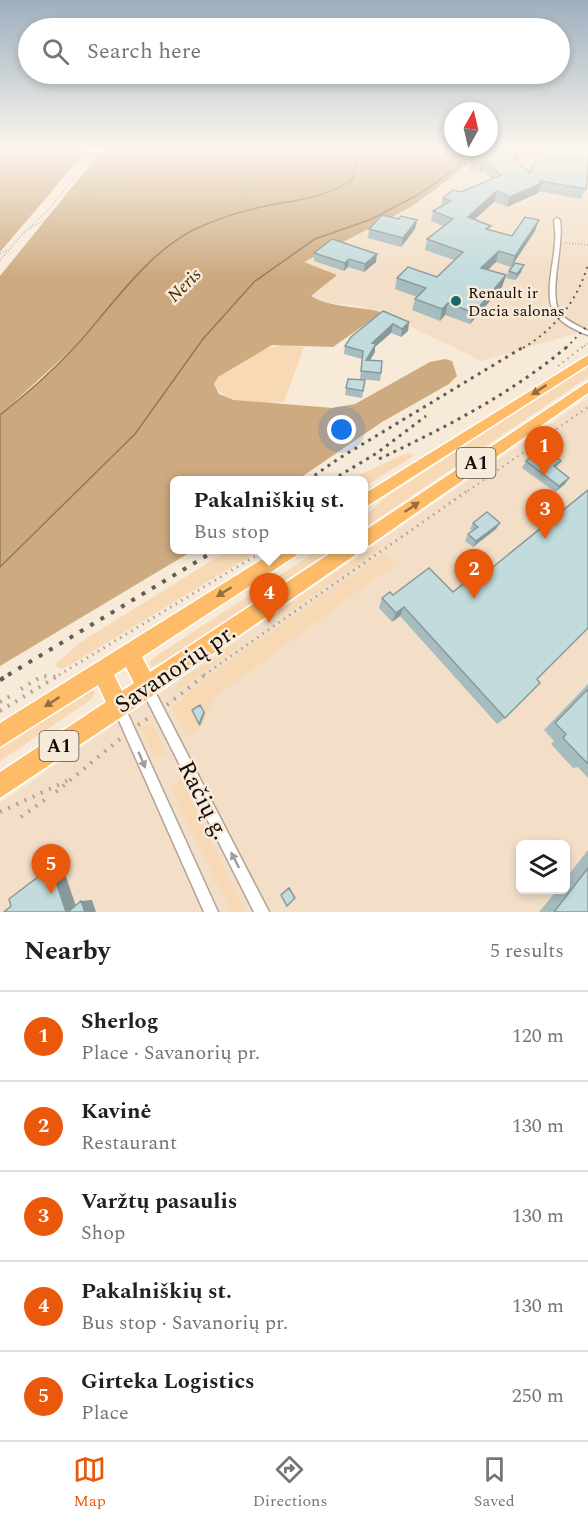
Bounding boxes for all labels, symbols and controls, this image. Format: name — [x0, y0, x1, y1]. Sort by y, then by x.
search box — [18, 18, 570, 84]
icon: search — [39, 35, 72, 68]
text: Search here — [87, 35, 201, 68]
north arrow — [444, 102, 498, 156]
water label: Neris — [161, 262, 208, 309]
place label: Renault ir Dacia salonas — [468, 281, 565, 323]
marker: Renault ir Dacia salonas — [449, 294, 463, 308]
one-way arrow — [531, 385, 547, 396]
your location — [327, 415, 356, 444]
pin: 1 — [524, 426, 564, 476]
road number: A1 — [456, 448, 496, 478]
popup — [170, 476, 368, 554]
text: Pakalniškių st. — [194, 484, 344, 517]
pin: 3 — [526, 490, 564, 539]
one-way arrow — [404, 502, 420, 513]
text: Bus stop — [194, 517, 269, 547]
pin: 2 — [454, 550, 494, 599]
pin: 4 — [250, 574, 288, 623]
one-way arrow — [216, 587, 232, 598]
street label: Savanorių pr. — [108, 615, 243, 723]
one-way arrow — [44, 697, 61, 708]
road number: A1 — [40, 731, 78, 761]
one-way arrow — [137, 752, 146, 769]
street label: Račių g. — [168, 755, 238, 846]
map controls — [516, 840, 570, 894]
button: layers — [516, 840, 570, 894]
pin: 5 — [32, 844, 70, 894]
one-way arrow — [231, 851, 241, 869]
text: Nearby — [24, 931, 110, 971]
text: 5 results — [490, 936, 564, 966]
text: Sherlog — [81, 1005, 159, 1038]
text: 1 — [38, 1021, 49, 1051]
text: 120 m — [512, 1021, 564, 1051]
text: Place · Savanorių pr. — [81, 1038, 260, 1068]
text: Kavinė — [81, 1095, 152, 1128]
text: 2 — [38, 1111, 49, 1141]
text: 130 m — [512, 1111, 564, 1141]
text: Restaurant — [81, 1128, 177, 1158]
text: Varžtų pasaulis — [81, 1185, 237, 1218]
text: 3 — [38, 1201, 49, 1231]
text: 130 m — [512, 1201, 564, 1231]
text: Shop — [81, 1218, 125, 1248]
text: Pakalniškių st. — [81, 1275, 232, 1308]
text: 4 — [38, 1291, 49, 1321]
text: 130 m — [512, 1291, 564, 1321]
text: Bus stop · Savanorių pr. — [81, 1308, 288, 1338]
text: Girteka Logistics — [81, 1365, 255, 1398]
text: 5 — [38, 1381, 49, 1411]
text: 250 m — [512, 1381, 564, 1411]
text: Place — [81, 1398, 129, 1428]
tab: Map — [73, 1453, 106, 1513]
tab: Directions — [253, 1453, 327, 1513]
tab: Saved — [474, 1453, 515, 1513]

